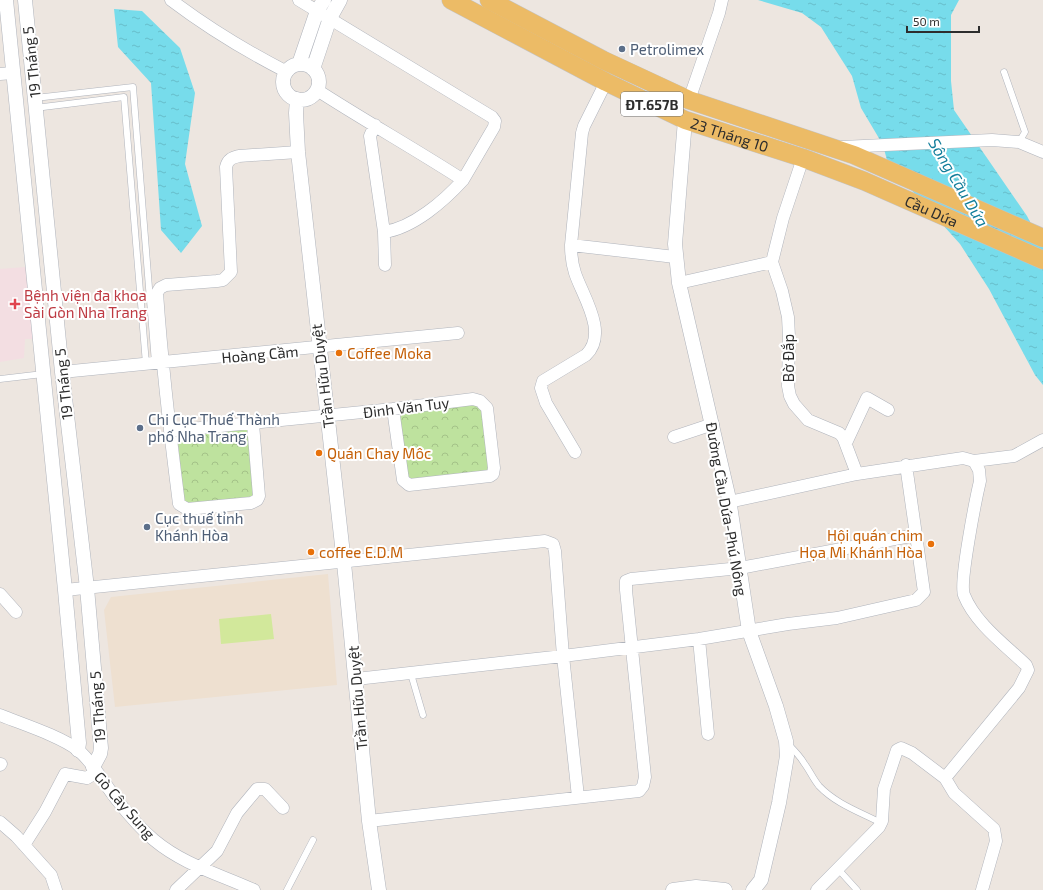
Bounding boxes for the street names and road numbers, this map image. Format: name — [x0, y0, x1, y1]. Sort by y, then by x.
street label: 19 Tháng 5 — [18, 25, 44, 99]
road number: ĐT.657B — [621, 92, 683, 116]
street label: 23 Tháng 10 — [688, 113, 771, 155]
street label: Cầu Dứa — [902, 191, 960, 231]
street label: Trần Hữu Duyệt — [307, 323, 337, 429]
street label: Bờ Đắp — [779, 334, 797, 382]
street label: Hoàng Cầm — [221, 342, 299, 366]
street label: 19 Tháng 5 — [50, 347, 76, 421]
street label: Đinh Văn Tuy — [362, 393, 450, 421]
street label: Đường Cầu Dứa-Phú Nông — [703, 421, 751, 598]
street label: Trần Hữu Duyệt — [343, 645, 371, 751]
street label: 19 Tháng 5 — [86, 671, 108, 743]
street label: Gò Cây Sung — [91, 768, 159, 843]

